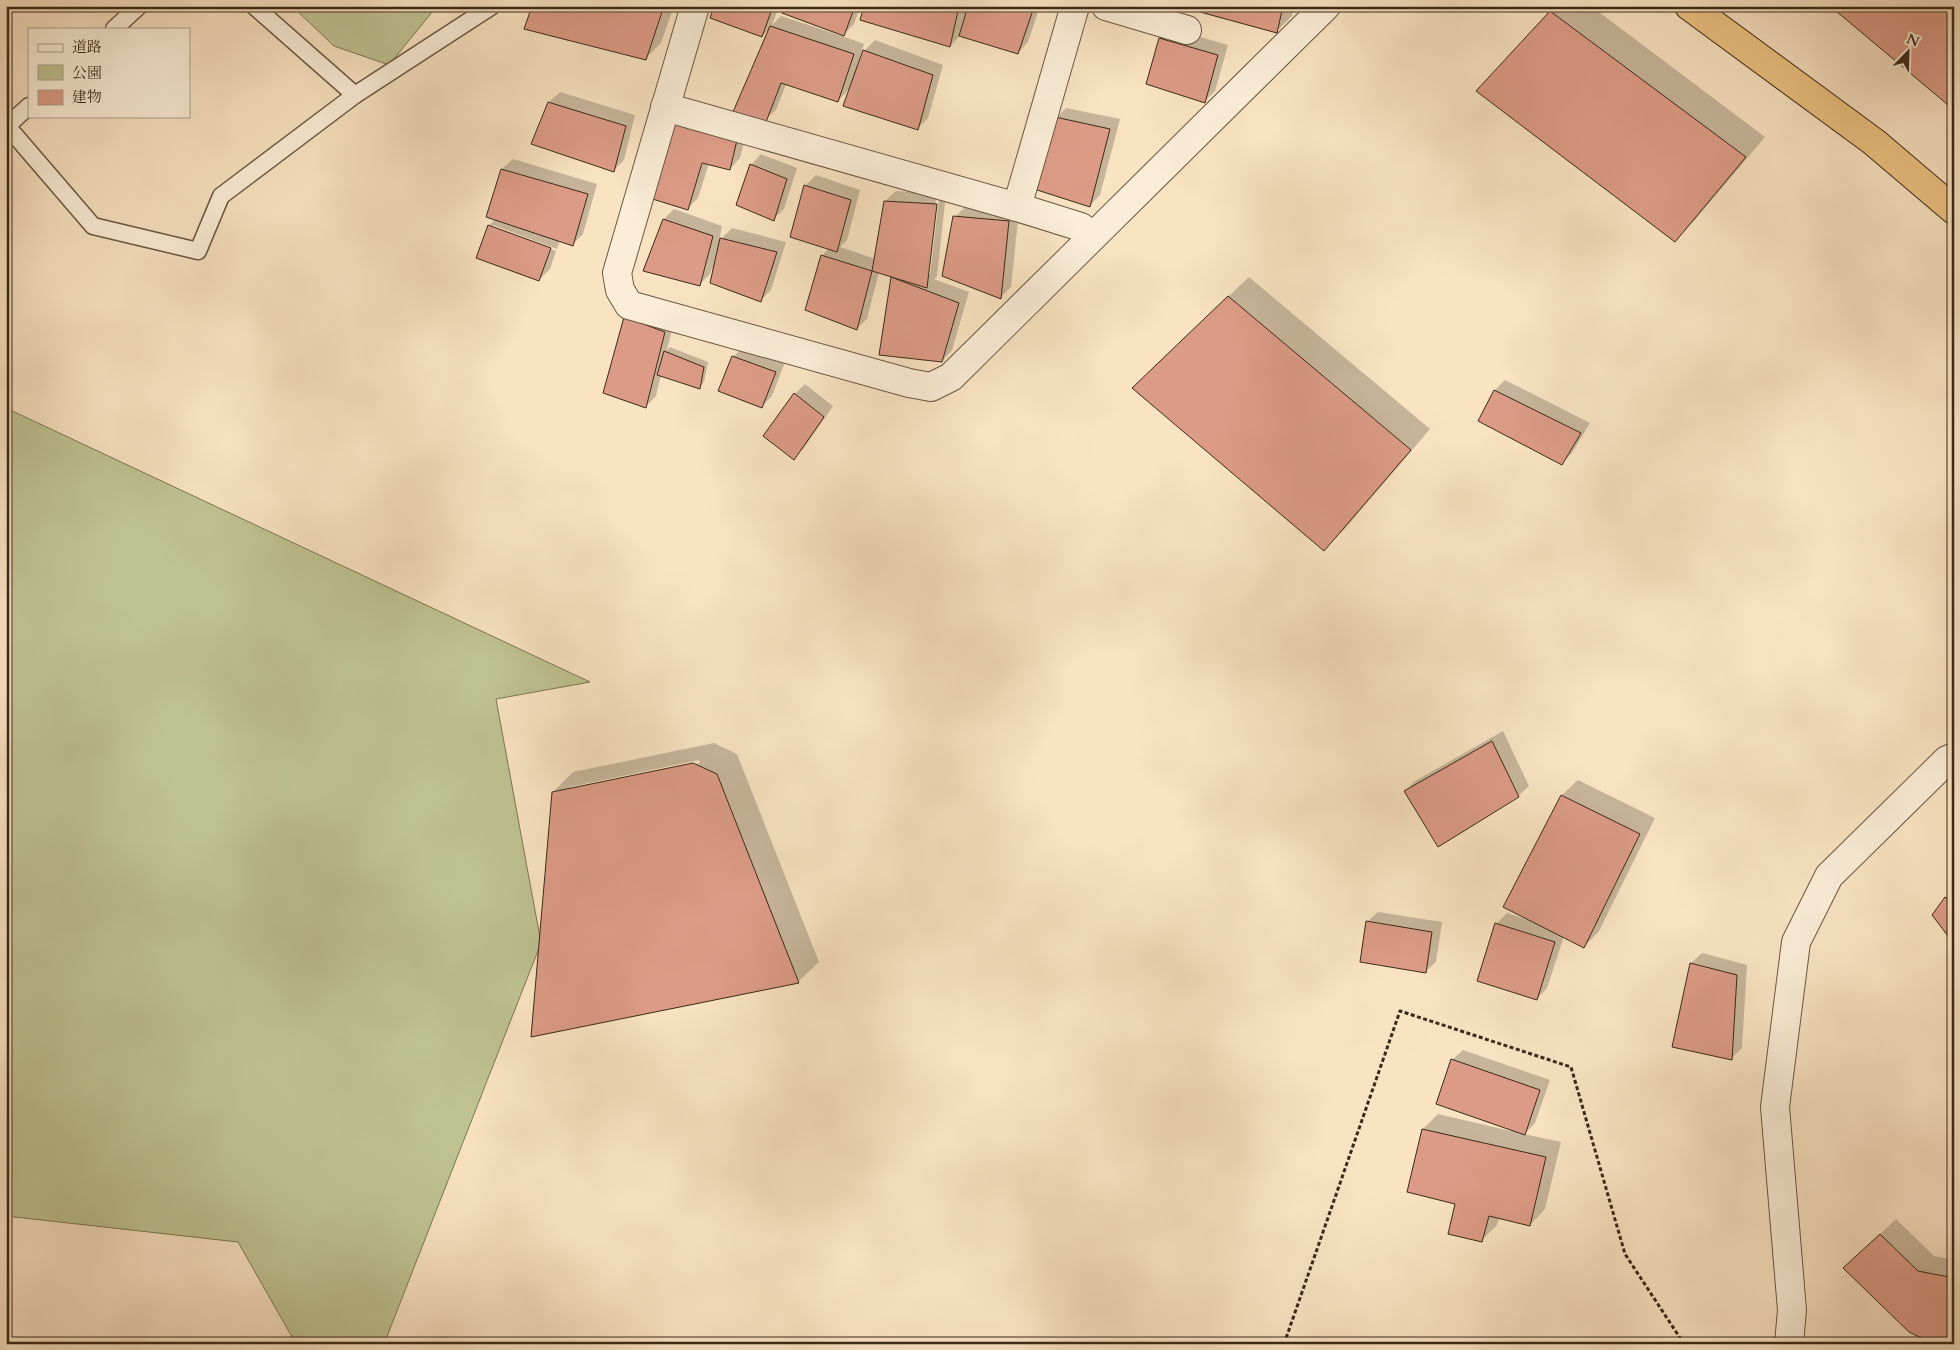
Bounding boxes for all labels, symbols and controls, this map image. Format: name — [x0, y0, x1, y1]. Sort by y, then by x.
legend — [28, 28, 190, 118]
north arrow — [1882, 28, 1932, 78]
text: N — [1904, 29, 1922, 52]
text: 道路 — [72, 37, 102, 57]
text: 公園 — [72, 63, 102, 83]
text: 建物 — [72, 87, 102, 107]

